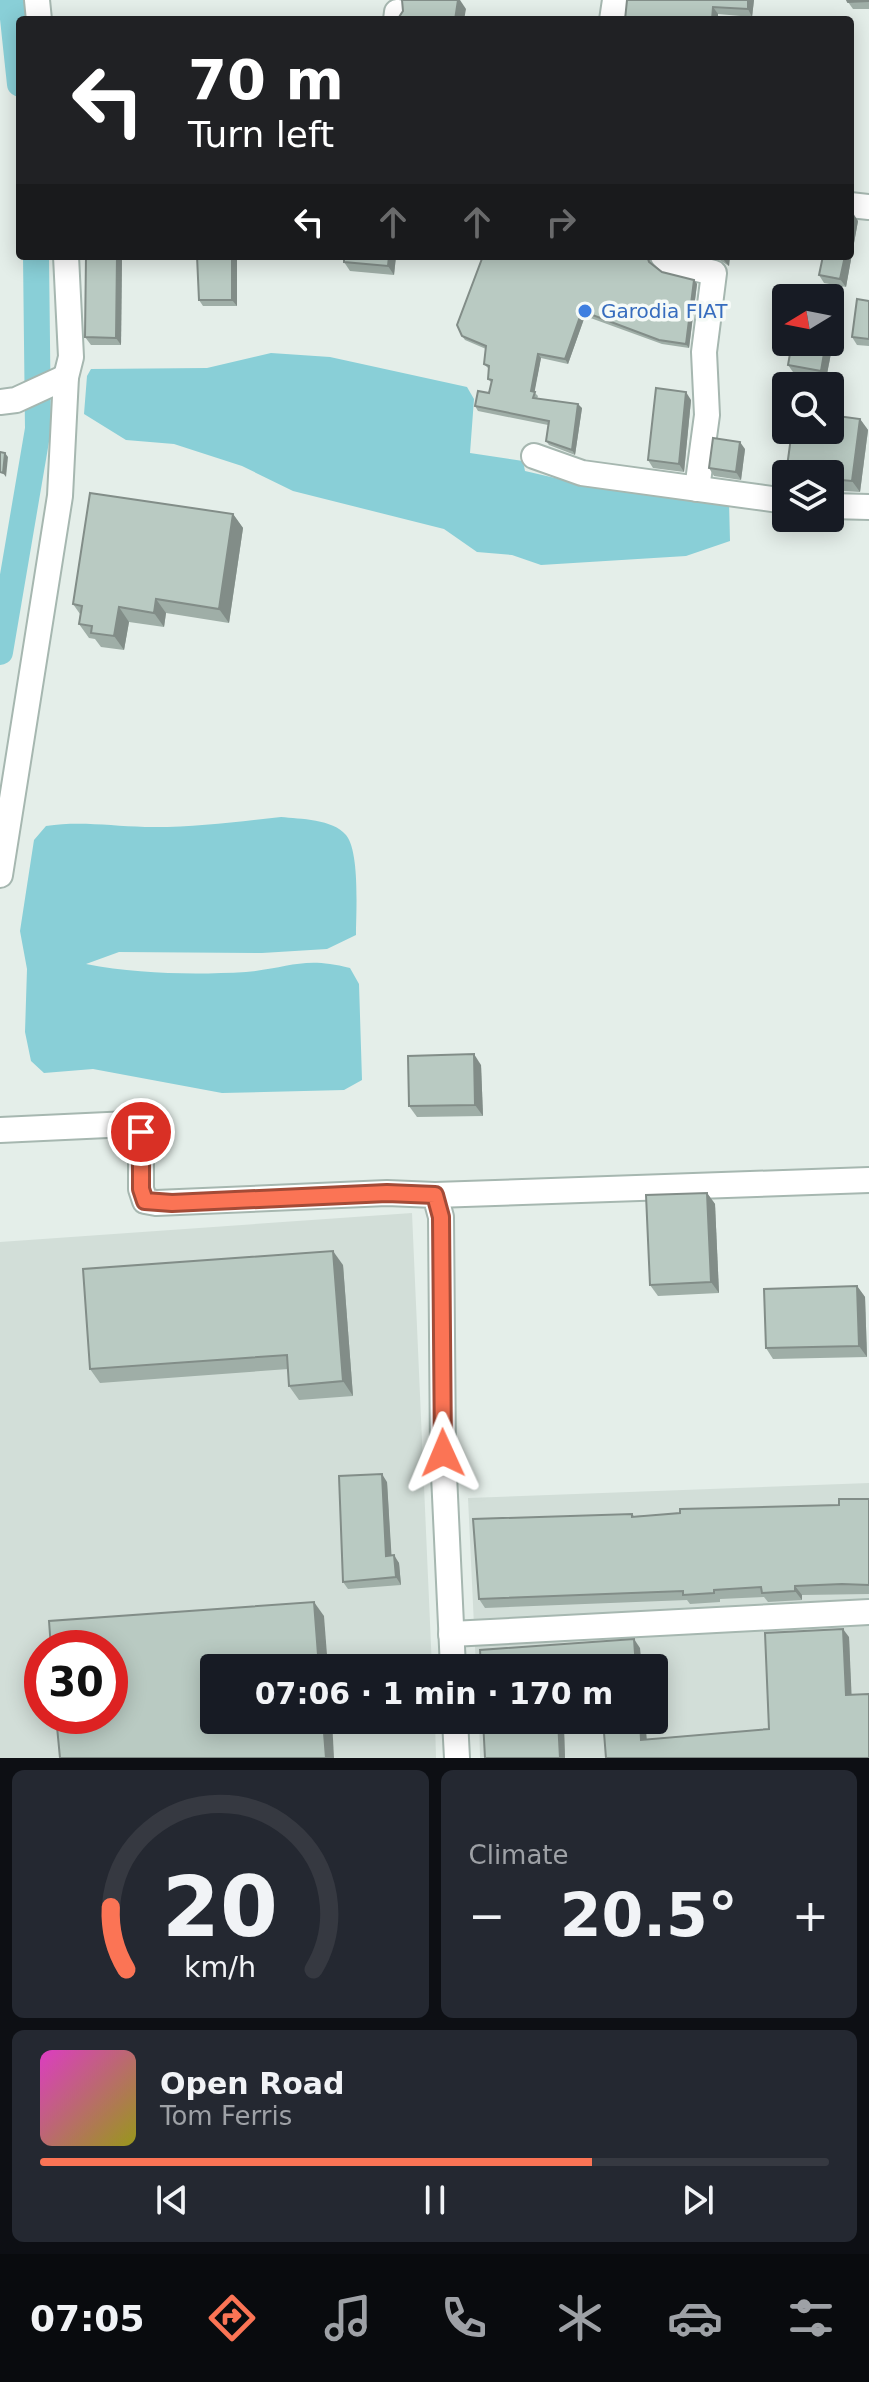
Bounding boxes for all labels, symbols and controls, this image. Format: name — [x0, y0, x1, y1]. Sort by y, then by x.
text: 70 m — [188, 47, 344, 112]
icon: left — [56, 48, 160, 152]
text: Turn left — [188, 114, 334, 155]
icon: left — [287, 200, 331, 244]
icon: ahead — [371, 200, 415, 244]
icon: ahead — [455, 200, 499, 244]
icon: right — [539, 200, 583, 244]
north arrow — [772, 284, 844, 356]
map controls — [772, 284, 844, 532]
place label: Garodia FIAT — [601, 299, 728, 323]
marker: Garodia FIAT — [576, 302, 594, 320]
button: search — [772, 372, 844, 444]
button: layers — [772, 460, 844, 532]
pin — [107, 1098, 175, 1166]
icon: arrive — [119, 1110, 163, 1154]
position arrow — [401, 1411, 485, 1495]
speed limit sign: 30 — [24, 1630, 128, 1734]
text: 07:06 · 1 min · 170 m — [255, 1676, 613, 1711]
text: Climate — [469, 1840, 569, 1870]
text: 20 — [162, 1859, 278, 1956]
text: 20.5° — [560, 1880, 738, 1950]
text: − — [469, 1890, 505, 1941]
text: + — [792, 1890, 829, 1941]
text: km/h — [184, 1950, 256, 1984]
text: Open Road — [160, 2066, 345, 2101]
text: Tom Ferris — [160, 2101, 292, 2131]
icon: previous — [150, 2178, 194, 2222]
icon: pause — [413, 2178, 457, 2222]
icon: next — [676, 2178, 720, 2222]
icon: directions — [204, 2290, 260, 2346]
icon: music — [320, 2290, 376, 2346]
icon: phone — [436, 2290, 492, 2346]
icon: climate — [552, 2290, 608, 2346]
icon: car — [667, 2290, 723, 2346]
icon: filters — [783, 2290, 839, 2346]
text: 07:05 — [30, 2298, 144, 2339]

